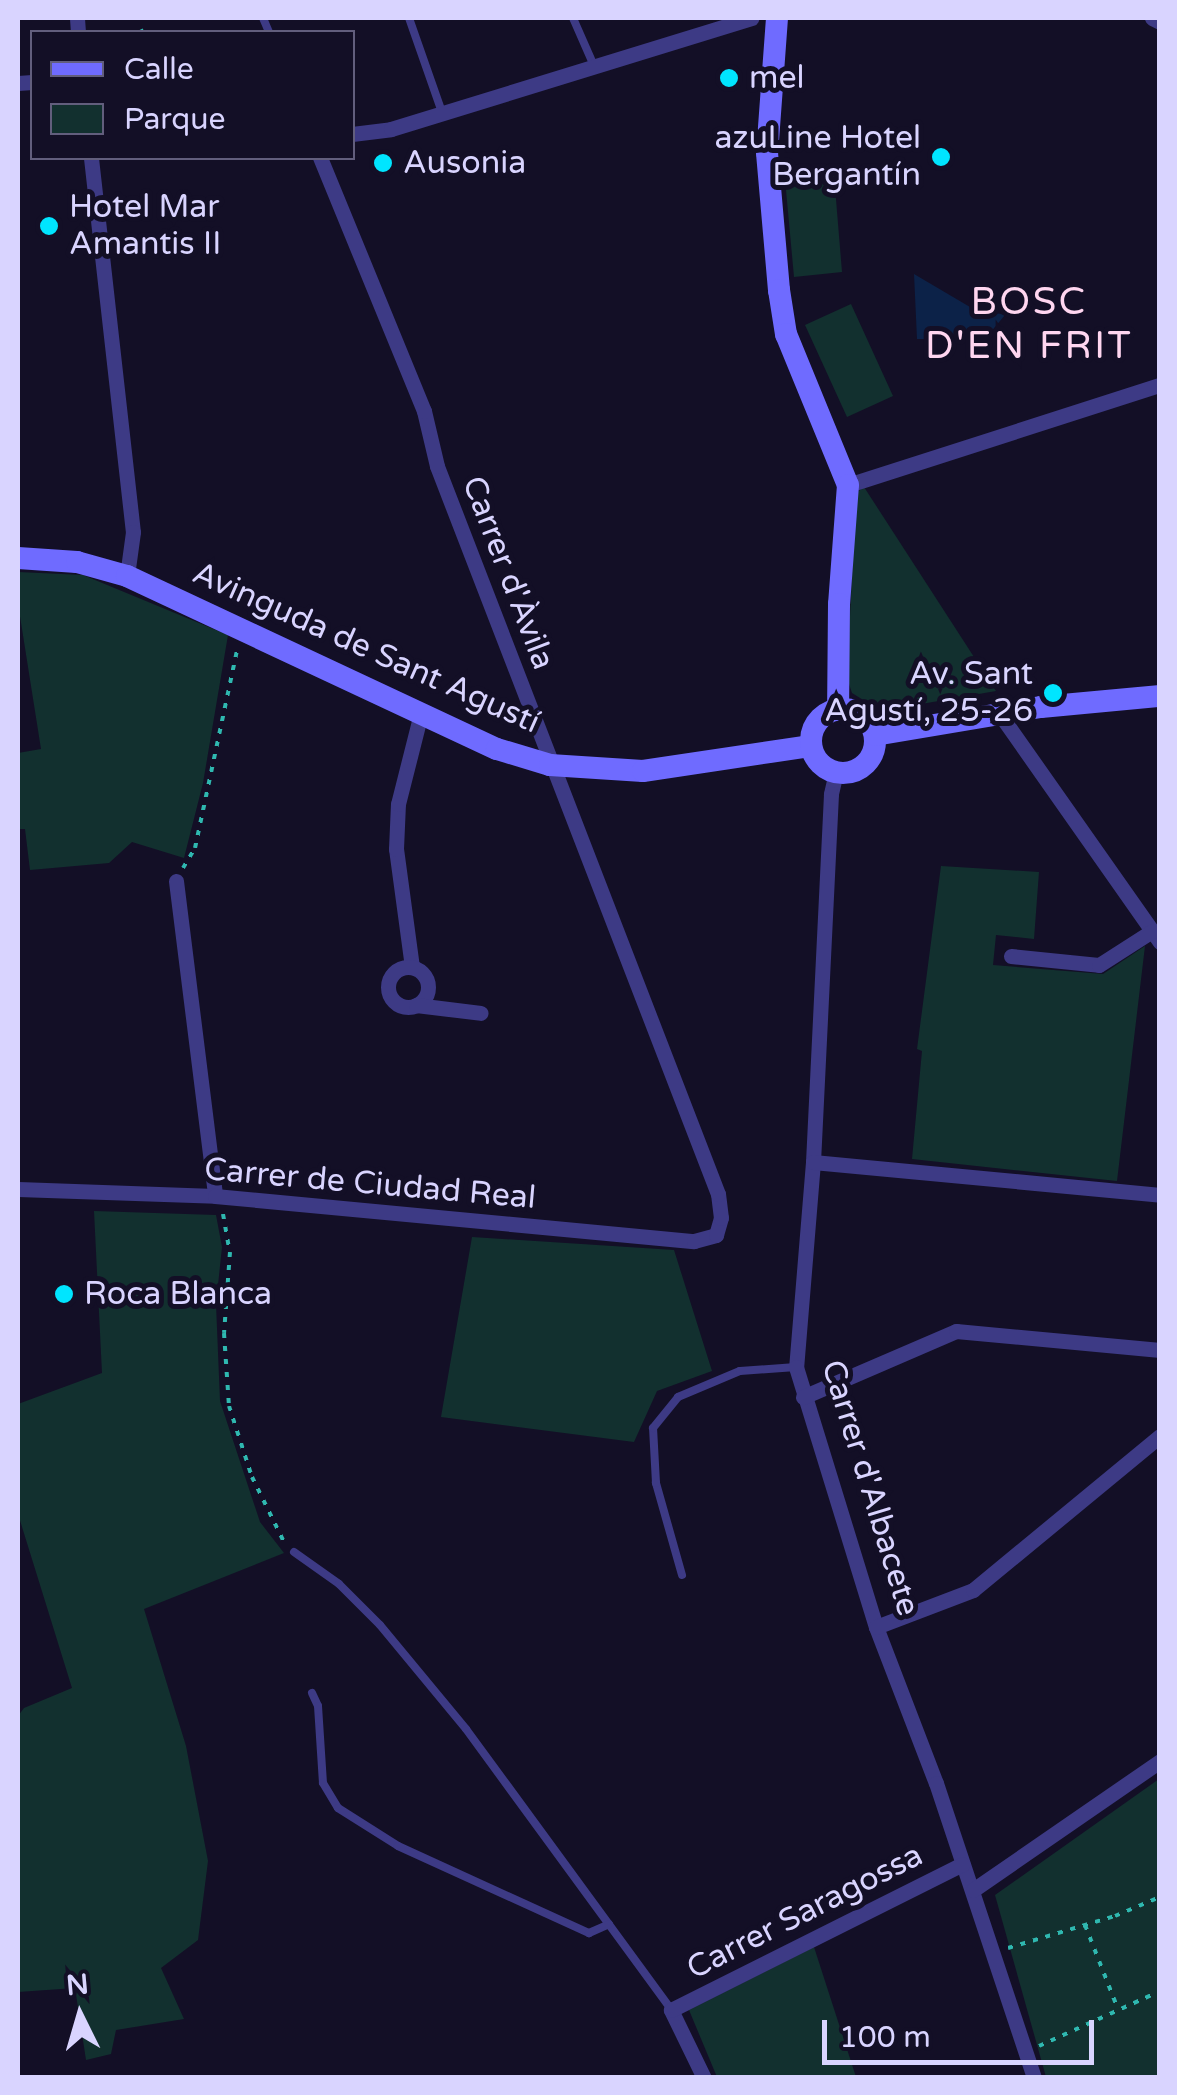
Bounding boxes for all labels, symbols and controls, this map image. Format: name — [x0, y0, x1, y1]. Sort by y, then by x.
legend — [30, 30, 355, 160]
text: Calle — [124, 51, 194, 88]
place label: mel — [749, 59, 804, 97]
marker: mel — [718, 67, 740, 89]
text: Parque — [124, 101, 225, 138]
place label: azuLine Hotel Bergantín — [714, 120, 921, 195]
place label: Ausonia — [403, 144, 526, 182]
marker: azuLine Hotel Bergantín — [930, 146, 952, 168]
marker: Ausonia — [372, 152, 394, 174]
place label: Hotel Mar Amantis II — [69, 189, 221, 264]
marker: Hotel Mar Amantis II — [38, 215, 60, 237]
district label: BOSC D'EN FRIT — [925, 280, 1133, 370]
street label: Carrer d'Àvila — [454, 471, 562, 675]
street label: Avinguda de Sant Agustí — [187, 554, 545, 742]
place label: Av. Sant Agustí, 25-26 — [824, 656, 1033, 731]
marker: Av. Sant Agustí, 25-26 — [1042, 682, 1064, 704]
street label: Carrer de Ciudad Real — [203, 1150, 537, 1218]
place label: Roca Blanca — [84, 1275, 272, 1313]
marker: Roca Blanca — [53, 1283, 75, 1305]
street label: Carrer d'Albacete — [813, 1356, 927, 1620]
street label: Carrer Saragossa — [681, 1836, 929, 1988]
north arrow — [30, 1965, 130, 2065]
text: N — [65, 1967, 90, 2003]
scale bar — [827, 2000, 1100, 2062]
text: 100 m — [839, 2019, 931, 2056]

